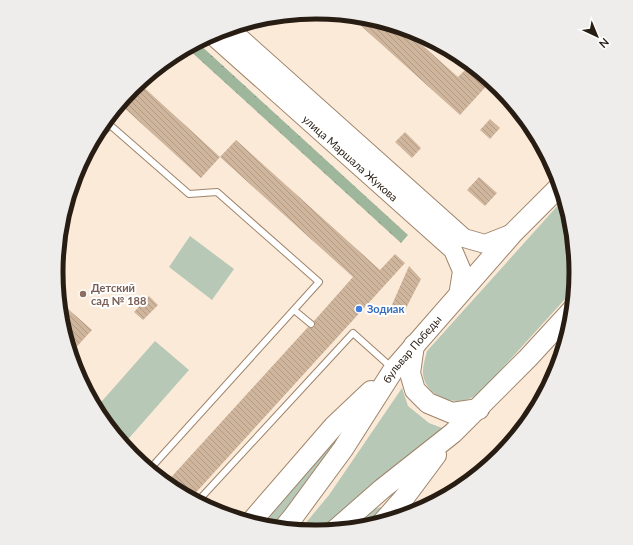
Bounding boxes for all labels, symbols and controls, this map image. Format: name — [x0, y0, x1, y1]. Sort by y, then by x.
north arrow — [577, 16, 617, 56]
text: N — [597, 36, 612, 51]
street label: улица Маршала Жукова — [300, 112, 401, 204]
place label: Детский сад № 188 — [91, 281, 146, 307]
marker: Детский сад № 188 — [78, 289, 88, 299]
place label: Зодиак — [367, 302, 404, 315]
marker: Зодиак — [354, 304, 364, 314]
street label: бульвар Победы — [380, 313, 444, 385]

